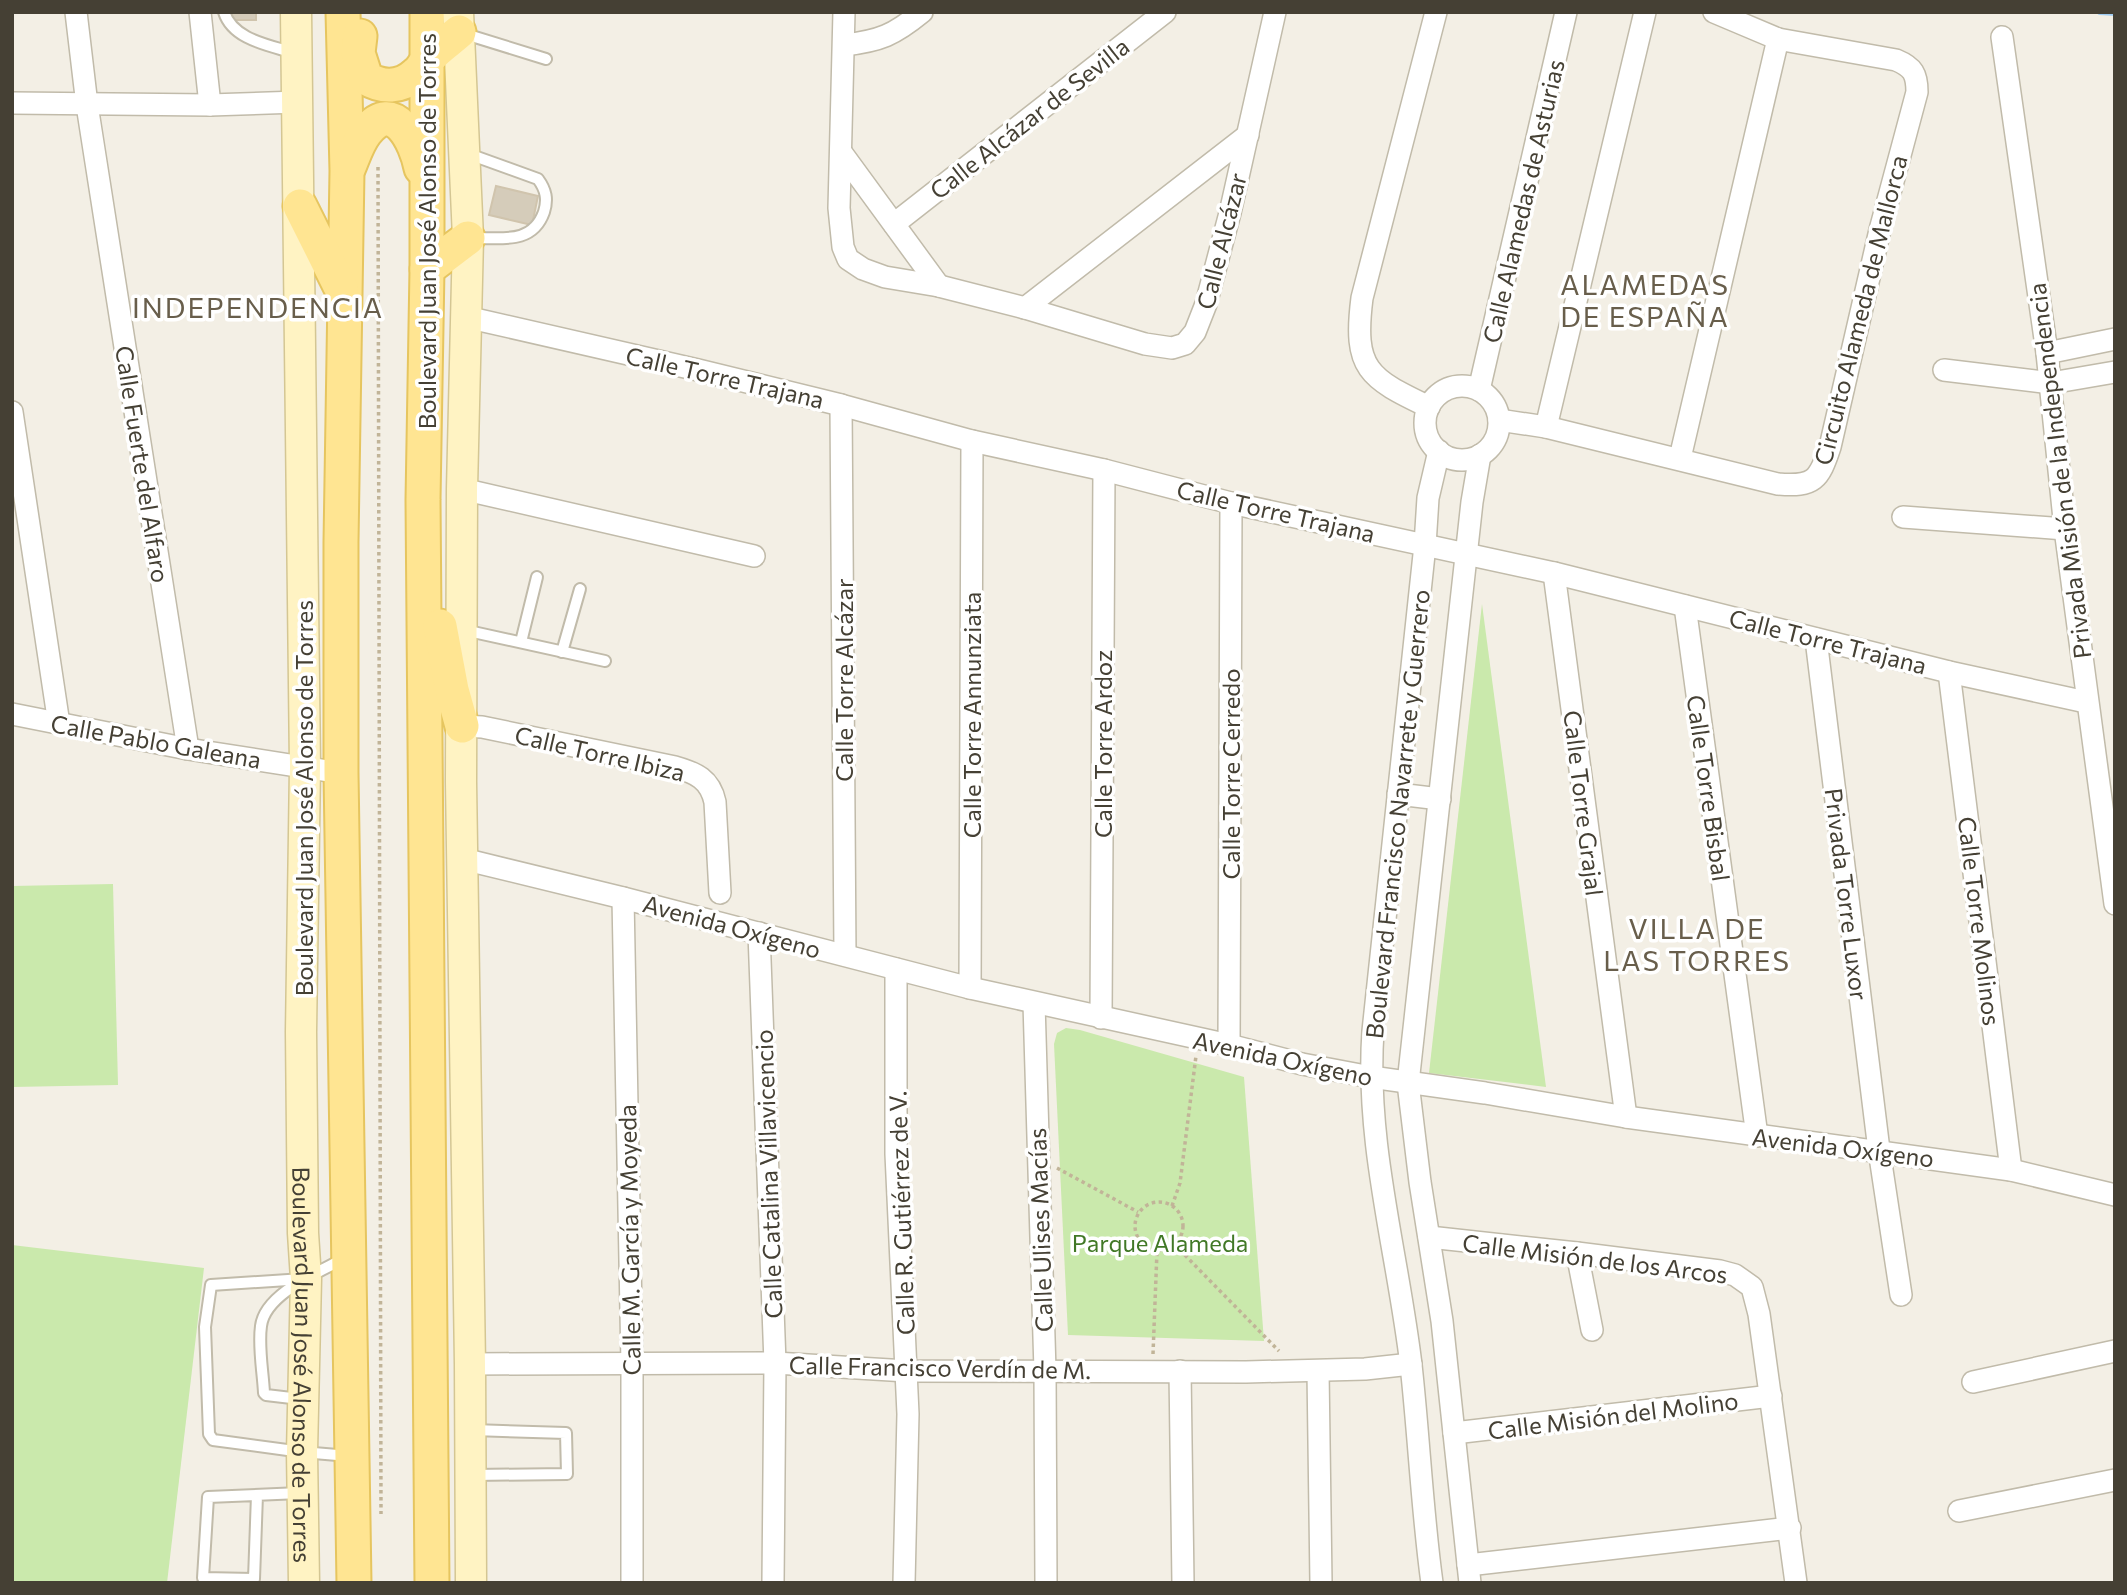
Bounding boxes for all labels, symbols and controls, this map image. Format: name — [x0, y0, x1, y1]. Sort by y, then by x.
street label: Calle Alcázar de Sevilla — [924, 31, 1134, 205]
street label: Boulevard Juan José Alonso de Torres — [412, 33, 441, 429]
street label: Calle Alamedas de Asturias — [1476, 56, 1570, 346]
street label: Circuito Alameda de Mallorca — [1807, 152, 1913, 468]
street label: Calle Alcázar — [1190, 169, 1252, 312]
district label: ALAMEDAS DE ESPAÑA — [1560, 267, 1730, 333]
street label: Privada Misión de la Independencia — [2022, 282, 2096, 660]
district label: INDEPENDENCIA — [132, 290, 384, 324]
street label: Calle Torre Trajana — [623, 340, 827, 414]
street label: Calle Fuerte del Alfaro — [110, 343, 176, 585]
street label: Calle Torre Trajana — [1174, 474, 1378, 548]
street label: Calle Torre Alcázar — [829, 578, 858, 782]
street label: Boulevard Francisco Navarrete y Guerrero — [1359, 588, 1435, 1040]
street label: Calle Torre Annunziata — [957, 592, 986, 838]
street label: Boulevard Juan José Alonso de Torres — [289, 600, 318, 996]
street label: Calle Torre Trajana — [1726, 602, 1930, 680]
street label: Calle Torre Ardoz — [1088, 650, 1117, 838]
street label: Calle Torre Cerredo — [1216, 668, 1245, 880]
street label: Calle Torre Bisbal — [1682, 693, 1736, 883]
street label: Calle Pablo Galeana — [49, 708, 263, 774]
street label: Calle Torre Grajal — [1558, 709, 1610, 897]
street label: Calle Torre Ibiza — [512, 719, 688, 787]
street label: Privada Torre Luxor — [1820, 786, 1874, 1002]
street label: Calle Torre Molinos — [1953, 815, 2007, 1027]
street label: Avenida Oxígeno — [640, 888, 824, 964]
district label: VILLA DE LAS TORRES — [1603, 911, 1791, 977]
street label: Avenida Oxígeno — [1191, 1025, 1375, 1091]
street label: Calle Catalina Villavicencio — [748, 1029, 788, 1319]
street label: Calle R. Gutiérrez de V. — [882, 1090, 920, 1336]
street label: Calle M. García y Moyeda — [612, 1104, 646, 1376]
street label: Avenida Oxígeno — [1750, 1121, 1936, 1173]
street label: Calle Ulises Macías — [1022, 1127, 1058, 1333]
street label: Boulevard Juan José Alonso de Torres — [287, 1166, 321, 1563]
street label: Calle Misión de los Arcos — [1461, 1227, 1729, 1289]
park label: Parque Alameda — [1072, 1228, 1248, 1257]
street label: Calle Francisco Verdín de M. — [789, 1350, 1091, 1384]
street label: Calle Misión del Molino — [1486, 1385, 1740, 1445]

